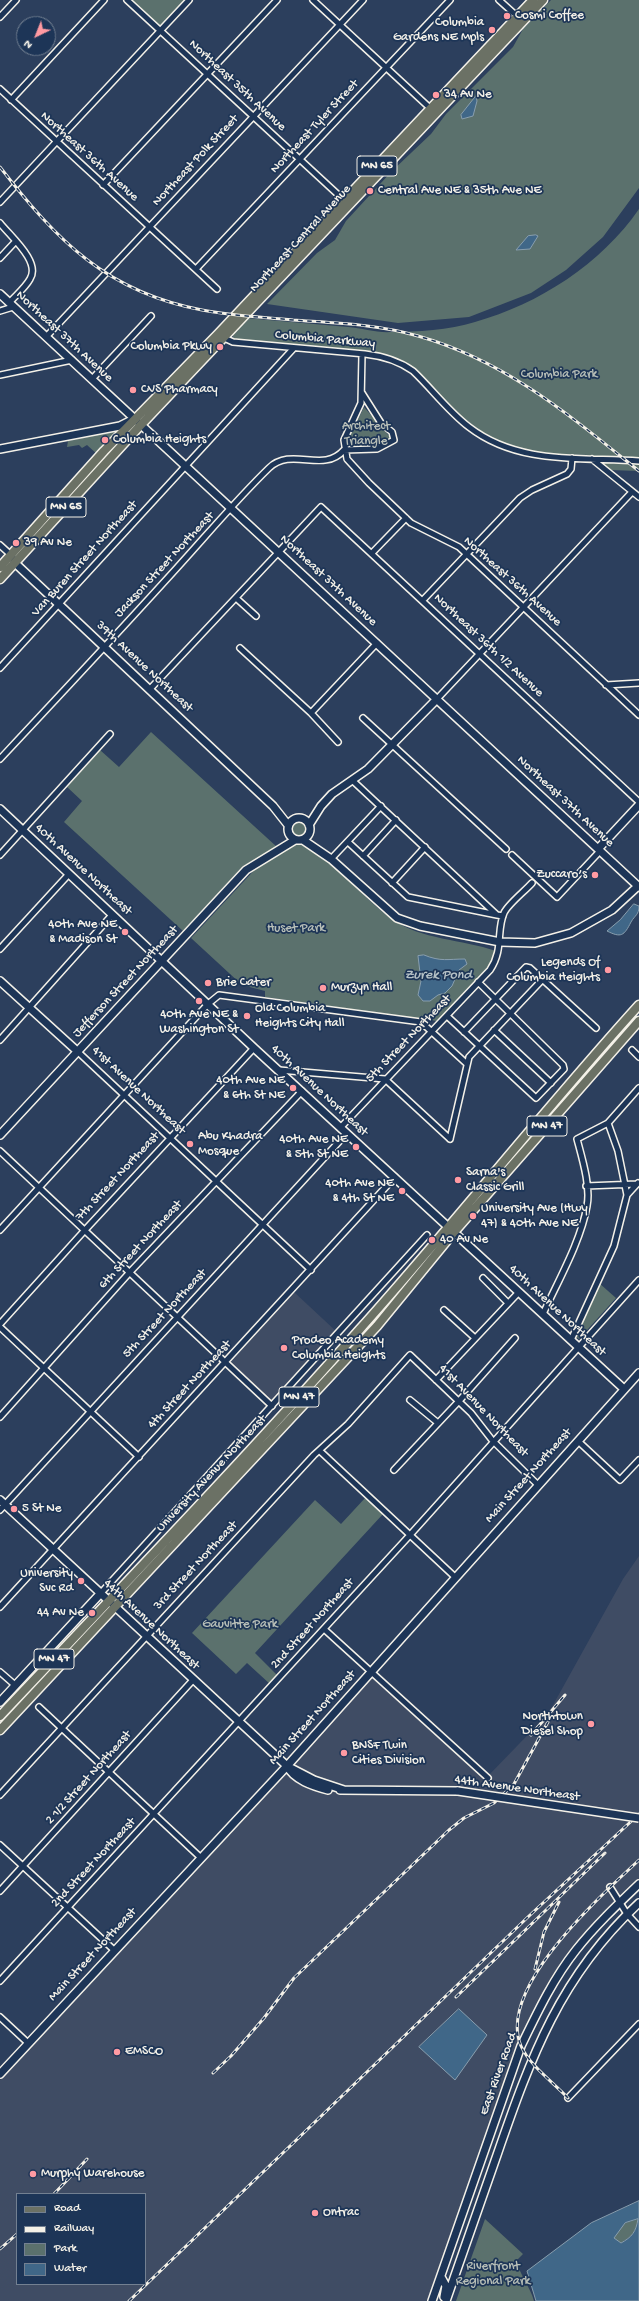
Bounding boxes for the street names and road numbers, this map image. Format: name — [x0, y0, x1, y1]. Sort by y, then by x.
street label: Northeast 35th Avenue — [185, 37, 289, 135]
street label: Northeast Tyler Street — [268, 77, 362, 177]
street label: Northeast 36th Avenue — [37, 109, 141, 205]
street label: Northeast Polk Street — [150, 112, 242, 210]
road number: MN 65 — [357, 156, 397, 176]
street label: Northeast Central Avenue — [247, 182, 355, 296]
street label: Northeast 37th Avenue — [12, 288, 116, 386]
street label: Columbia Parkway — [274, 328, 376, 352]
road number: MN 65 — [46, 497, 86, 517]
street label: Van Buren Street Northeast — [29, 498, 141, 620]
street label: Jackson Street Northeast — [112, 509, 218, 621]
street label: Northeast 37th Avenue — [276, 532, 380, 630]
street label: Northeast 36th Avenue — [460, 534, 564, 630]
street label: Northeast 36th 1/2 Avenue — [430, 591, 546, 701]
street label: 39th Avenue Northeast — [92, 618, 196, 716]
street label: Northeast 37th Avenue — [513, 753, 617, 851]
street label: 40th Avenue Northeast — [31, 821, 135, 919]
street label: Jefferson Street Northeast — [70, 923, 182, 1041]
street label: 5th Street Northeast — [363, 992, 455, 1086]
street label: 40th Avenue Northeast — [267, 1042, 371, 1140]
street label: 41st Avenue Northeast — [88, 1043, 188, 1139]
road number: MN 47 — [527, 1116, 567, 1136]
street label: 7th Street Northeast — [73, 1129, 163, 1225]
street label: 6th Street Northeast — [96, 1197, 186, 1293]
street label: 40th Avenue Northeast — [505, 1262, 609, 1360]
street label: 5th Street Northeast — [120, 1266, 210, 1362]
street label: 4th Street Northeast — [145, 1337, 235, 1433]
street label: 41st Avenue Northeast — [435, 1361, 531, 1461]
road number: MN 47 — [279, 1387, 319, 1407]
street label: University Avenue Northeast — [154, 1412, 270, 1536]
street label: Main Street Northeast — [482, 1425, 576, 1527]
street label: 3rd Street Northeast — [151, 1518, 241, 1614]
street label: 2nd Street Northeast — [268, 1575, 358, 1673]
street label: 44th Avenue Northeast — [100, 1576, 202, 1674]
road number: MN 47 — [34, 1649, 74, 1669]
street label: Main Street Northeast — [266, 1667, 360, 1769]
street label: 2 1/2 Street Northeast — [43, 1728, 135, 1828]
street label: 44th Avenue Northeast — [454, 1773, 580, 1805]
street label: 2nd Street Northeast — [48, 1815, 140, 1911]
street label: Main Street Northeast — [46, 1905, 140, 2005]
street label: East River Road — [477, 2031, 521, 2117]

